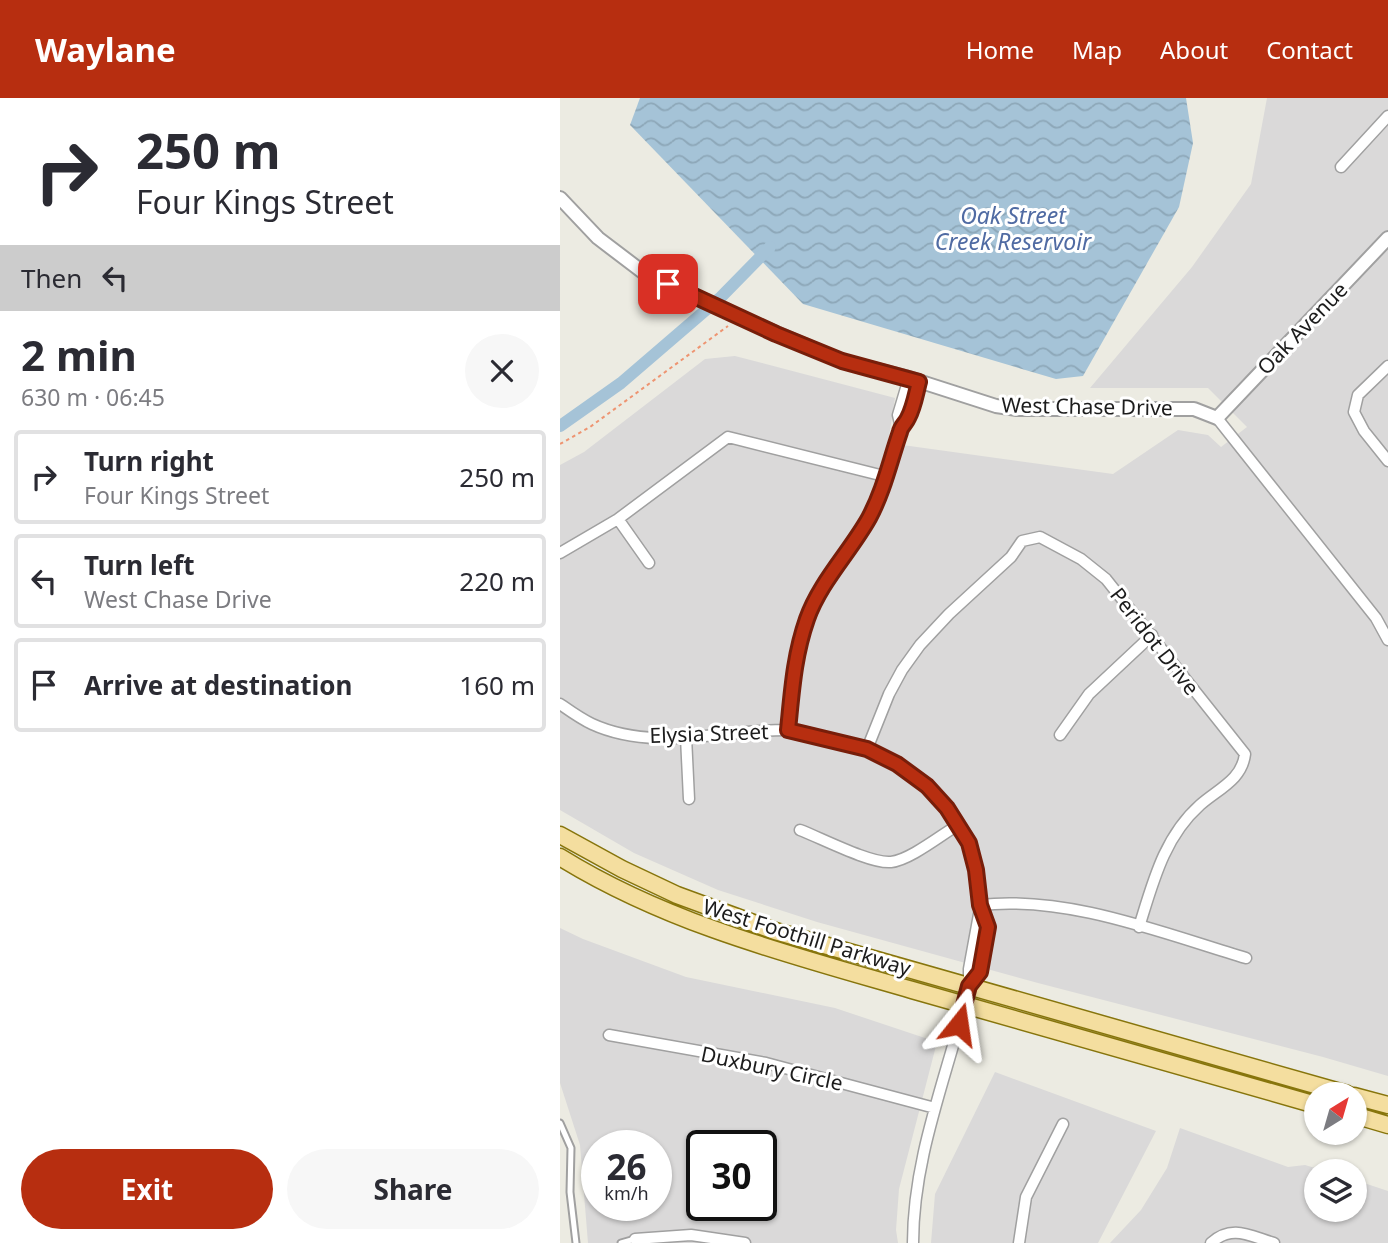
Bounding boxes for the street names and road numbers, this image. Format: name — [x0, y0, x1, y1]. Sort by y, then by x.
street label: Oak Avenue — [1251, 276, 1353, 380]
street label: West Chase Drive — [1001, 391, 1173, 421]
street label: Peridot Drive — [1104, 581, 1206, 701]
street label: Elysia Street — [649, 717, 769, 749]
street label: West Foothill Parkway — [700, 892, 915, 982]
street label: Duxbury Circle — [698, 1039, 846, 1097]

